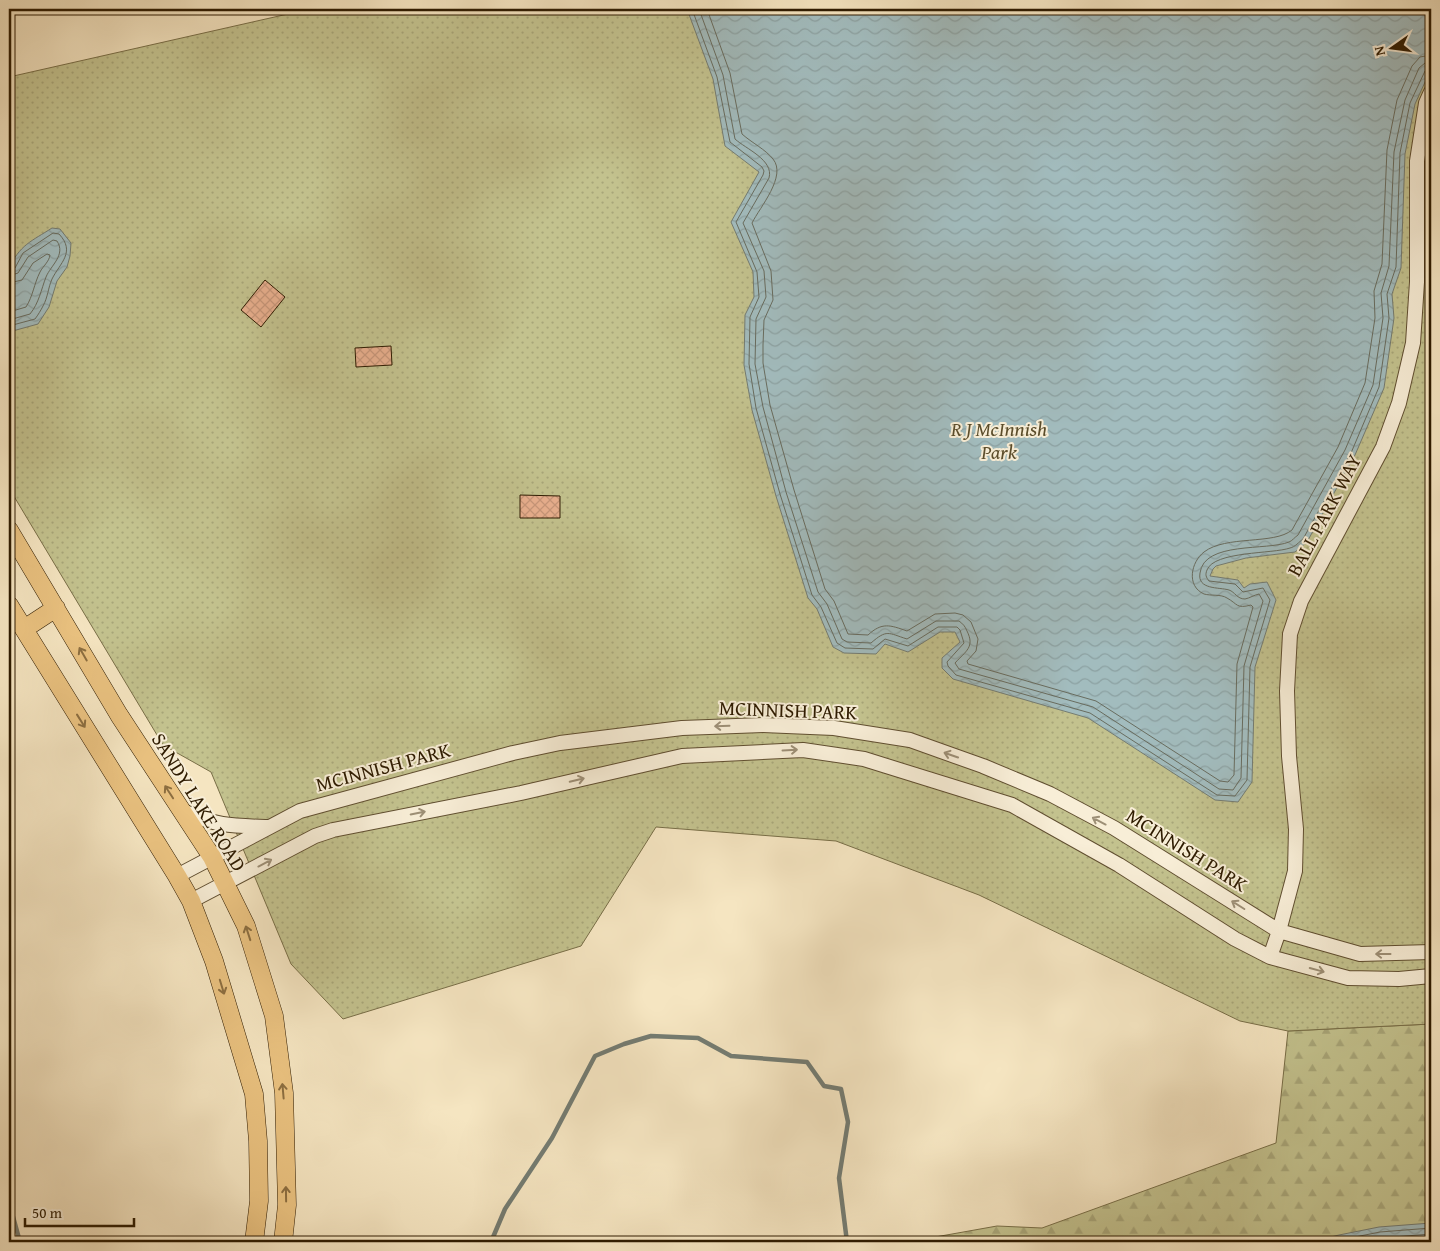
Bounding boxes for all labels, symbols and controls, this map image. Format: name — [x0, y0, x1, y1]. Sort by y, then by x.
north arrow — [1368, 22, 1418, 72]
text: N — [1368, 44, 1390, 58]
park label: R J McInnish Park — [950, 414, 1047, 466]
street label: BALL PARK WAY — [1279, 449, 1368, 581]
one-way arrow — [78, 647, 88, 662]
street label: MCINNISH PARK — [718, 693, 858, 726]
one-way arrow — [76, 713, 86, 727]
one-way arrow — [714, 722, 730, 731]
street label: SANDY LAKE ROAD — [145, 727, 254, 877]
street label: MCINNISH PARK — [312, 735, 454, 798]
one-way arrow — [781, 746, 797, 755]
one-way arrow — [943, 750, 959, 759]
one-way arrow — [569, 775, 585, 784]
one-way arrow — [164, 785, 175, 799]
street label: MCINNISH PARK — [1121, 801, 1254, 899]
one-way arrow — [410, 808, 426, 817]
one-way arrow — [1092, 815, 1107, 825]
one-way arrow — [257, 858, 272, 867]
one-way arrow — [1231, 899, 1245, 909]
one-way arrow — [243, 926, 253, 942]
one-way arrow — [1375, 949, 1391, 959]
one-way arrow — [1308, 965, 1324, 975]
one-way arrow — [218, 978, 228, 994]
one-way arrow — [279, 1084, 288, 1100]
one-way arrow — [282, 1186, 291, 1202]
scale bar — [25, 1196, 134, 1228]
text: 50 m — [32, 1202, 63, 1223]

